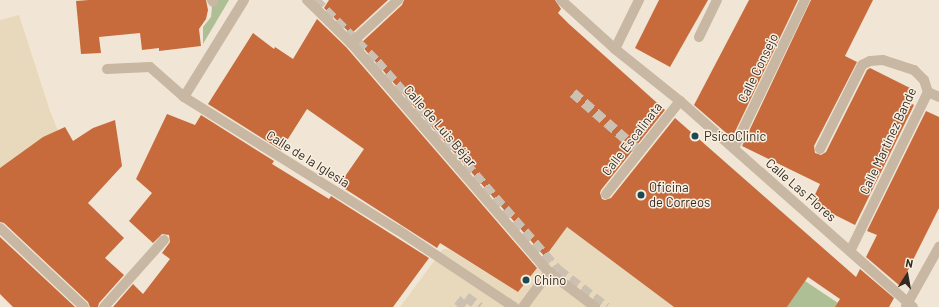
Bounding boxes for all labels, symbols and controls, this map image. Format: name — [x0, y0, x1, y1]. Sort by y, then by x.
street label: Calle Consejo — [734, 31, 782, 105]
street label: Calle de Luis Béjar — [400, 82, 480, 170]
street label: Calle Martínez Bande — [856, 85, 920, 197]
street label: Calle Escalinata — [599, 99, 665, 179]
street label: Calle de la Iglesia — [264, 127, 352, 191]
place label: PsicoClinic — [704, 128, 766, 144]
marker: PsicoClinic — [689, 130, 701, 142]
street label: Calle Las Flores — [763, 155, 839, 225]
place label: Oficina de Correos — [649, 180, 710, 211]
marker: Oficina de Correos — [636, 190, 646, 200]
north arrow — [887, 255, 927, 295]
text: N — [905, 256, 914, 270]
place label: Chino — [534, 272, 566, 288]
marker: Chino — [521, 275, 531, 285]

